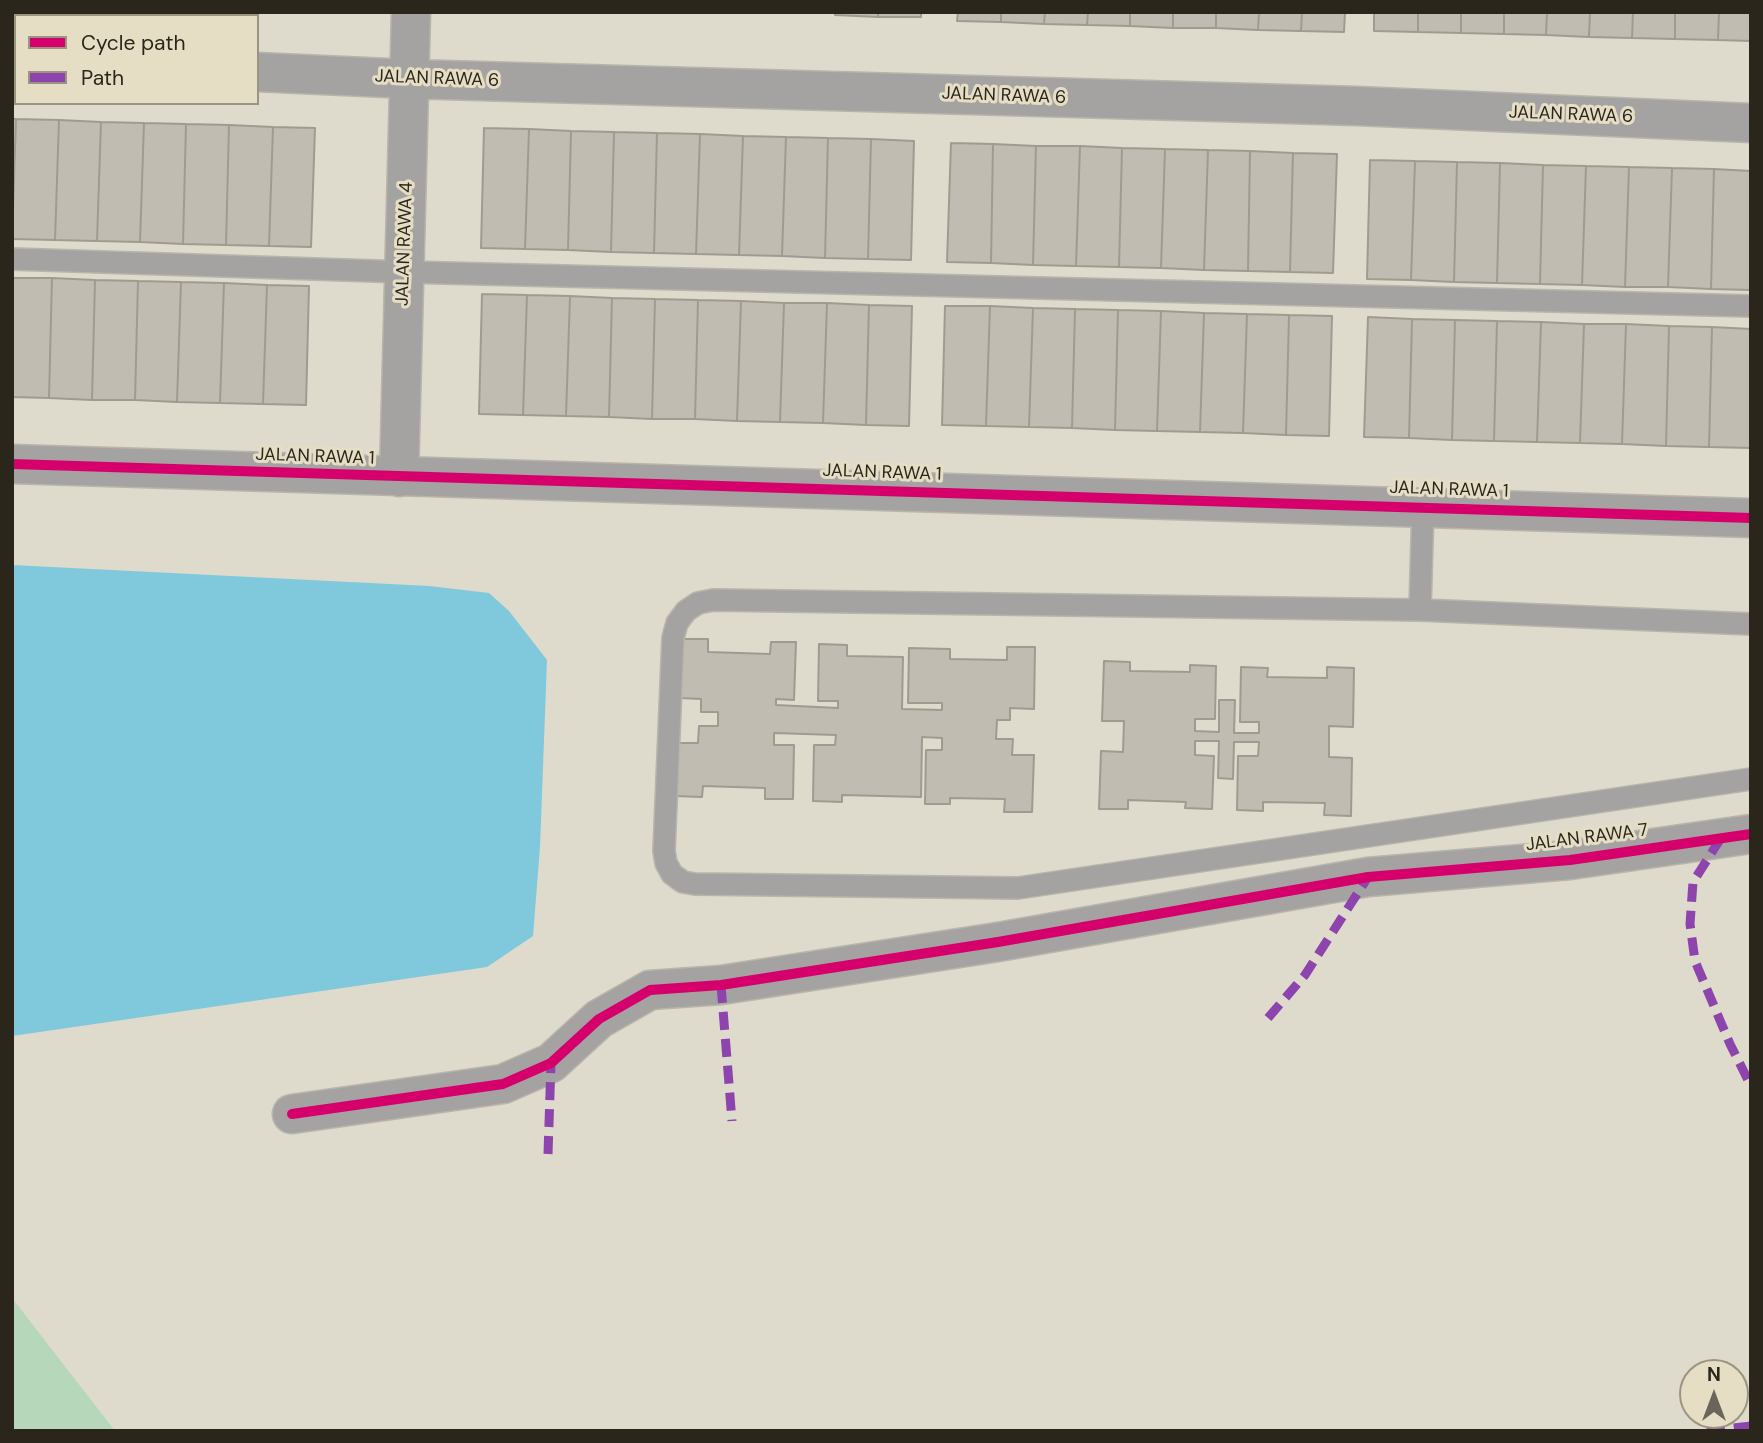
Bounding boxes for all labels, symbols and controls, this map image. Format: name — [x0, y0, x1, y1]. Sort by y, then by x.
legend — [14, 14, 259, 105]
text: Cycle path — [81, 29, 186, 57]
text: Path — [81, 64, 124, 92]
street label: JALAN RAWA 6 — [374, 66, 500, 92]
street label: JALAN RAWA 6 — [941, 83, 1067, 109]
street label: JALAN RAWA 6 — [1508, 102, 1634, 128]
street label: JALAN RAWA 4 — [392, 182, 418, 306]
street label: JALAN RAWA 1 — [255, 444, 375, 470]
street label: JALAN RAWA 1 — [822, 460, 942, 486]
street label: JALAN RAWA 1 — [1389, 477, 1509, 503]
street label: JALAN RAWA 7 — [1525, 820, 1649, 856]
north arrow — [1679, 1359, 1749, 1429]
text: N — [1707, 1362, 1721, 1387]

